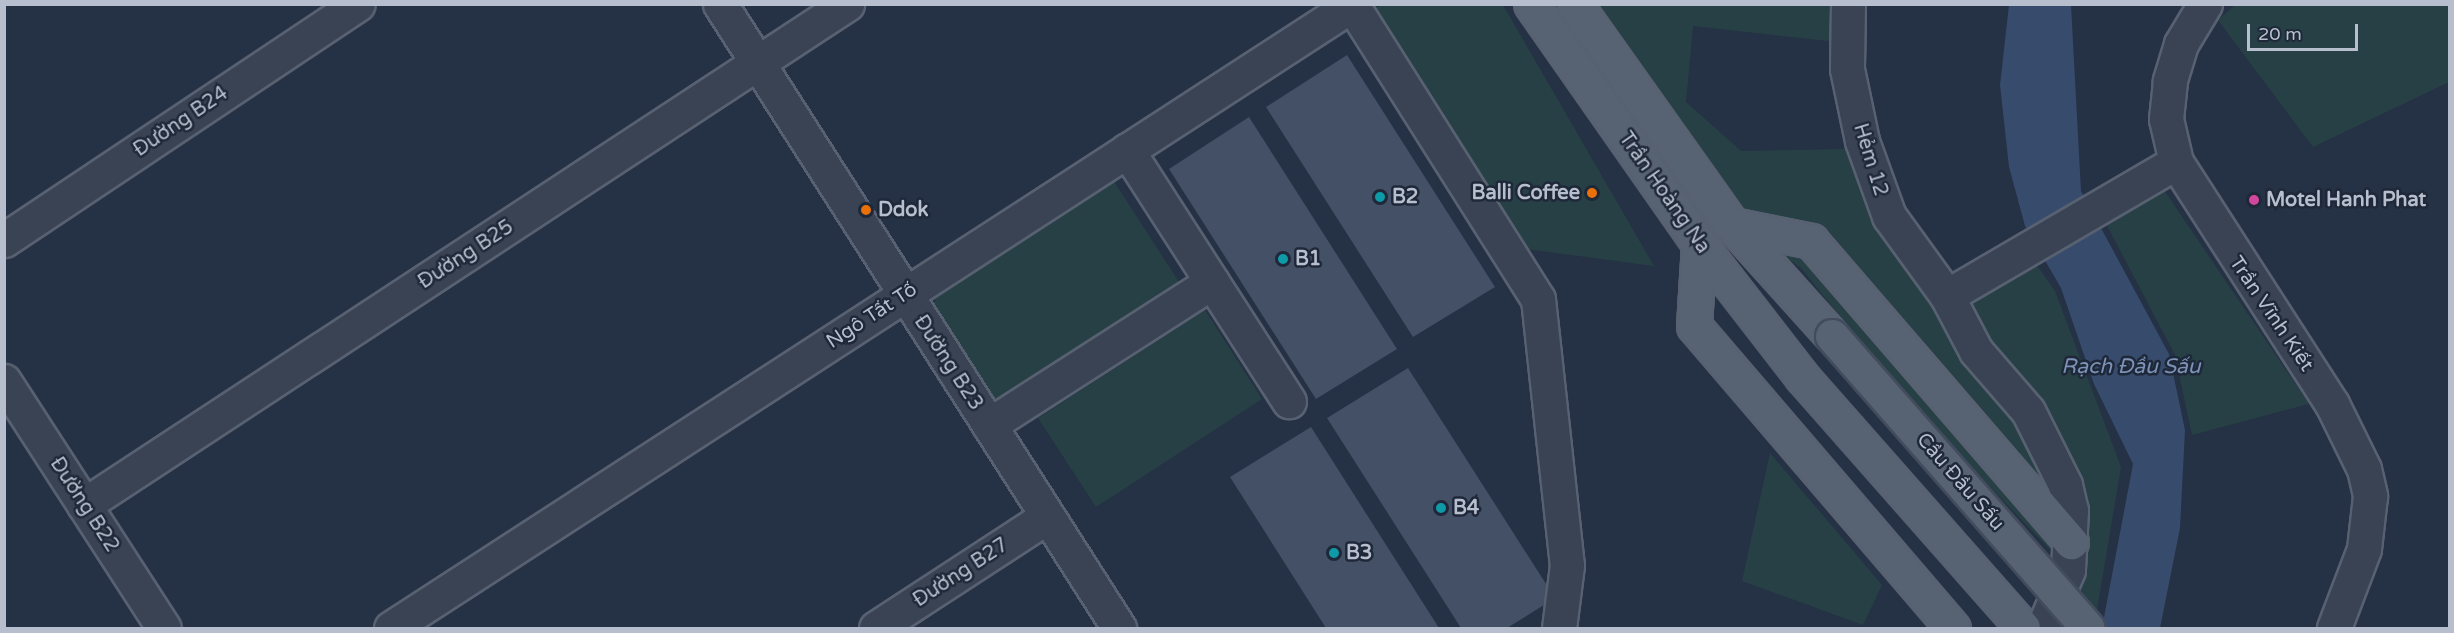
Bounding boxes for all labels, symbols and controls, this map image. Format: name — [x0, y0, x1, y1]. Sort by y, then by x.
scale bar — [2250, 12, 2361, 50]
text: 20 m — [2258, 23, 2302, 45]
street label: Đường B24 — [129, 82, 233, 162]
street label: Hẻm 12 — [1848, 121, 1892, 199]
street label: Trần Hoàng Na — [1613, 128, 1715, 258]
place label: Balli Coffee — [1472, 181, 1580, 205]
place label: B2 — [1392, 185, 1418, 209]
marker: Balli Coffee — [1585, 186, 1599, 200]
place label: Motel Hanh Phat — [2266, 188, 2426, 212]
marker: B2 — [1373, 190, 1387, 204]
marker: Motel Hanh Phat — [2247, 193, 2261, 207]
place label: Ddok — [878, 198, 928, 222]
marker: Ddok — [859, 203, 873, 217]
street label: Đường B25 — [414, 215, 518, 295]
place label: B1 — [1295, 247, 1321, 271]
marker: B1 — [1276, 252, 1290, 266]
street label: Trần Vĩnh Kiết — [2224, 252, 2318, 376]
street label: Ngô Tất Tố — [822, 278, 922, 354]
street label: Đường B23 — [908, 311, 988, 415]
water label: Rạch Đầu Sấu — [2061, 354, 2201, 380]
street label: Cầu Đầu Sấu — [1911, 428, 2009, 536]
street label: Đường B22 — [44, 453, 124, 557]
place label: B4 — [1453, 496, 1479, 520]
marker: B4 — [1434, 501, 1448, 515]
street label: Đường B27 — [909, 533, 1013, 613]
place label: B3 — [1346, 541, 1372, 565]
marker: B3 — [1327, 546, 1341, 560]

